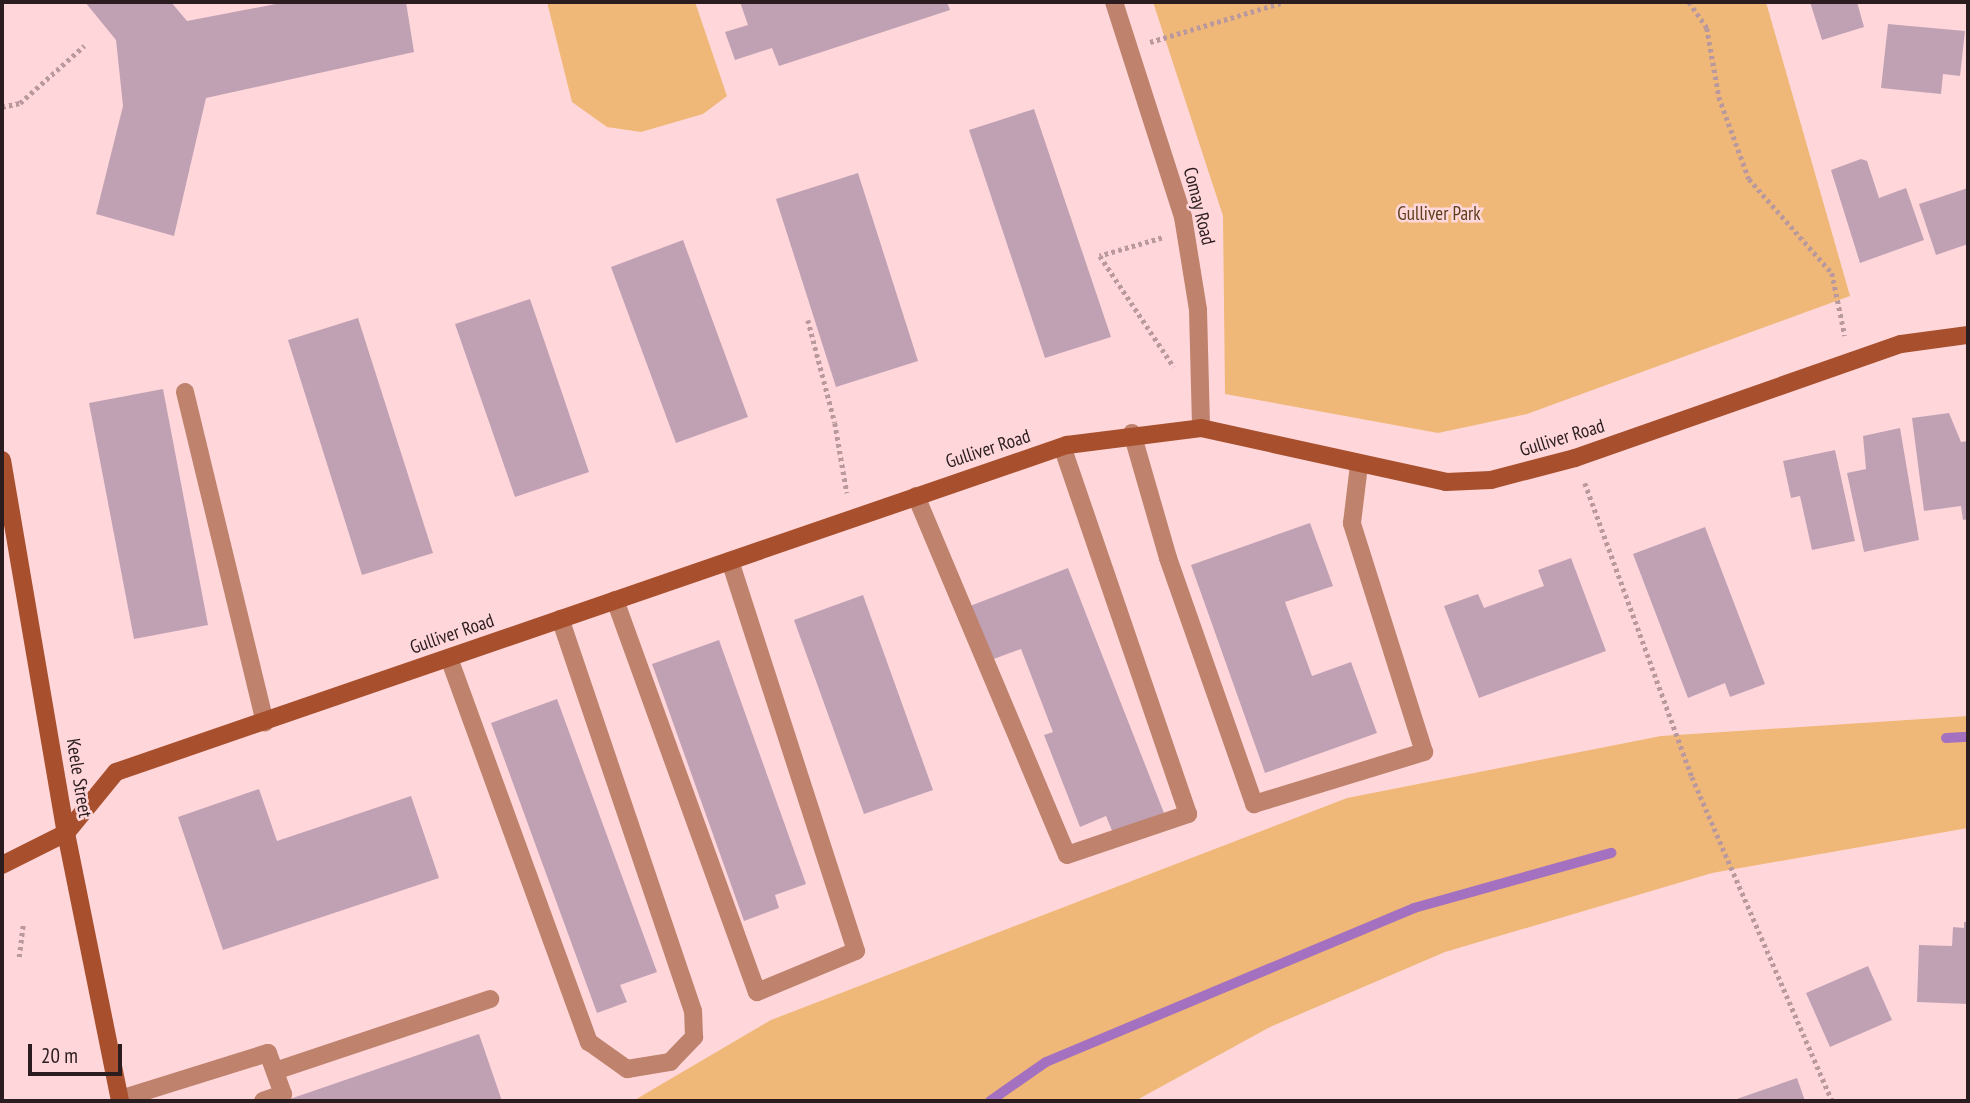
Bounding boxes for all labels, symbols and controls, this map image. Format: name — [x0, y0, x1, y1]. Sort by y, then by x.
street label: Comay Road — [1178, 164, 1220, 248]
park label: Gulliver Park — [1397, 203, 1481, 225]
street label: Gulliver Road — [1517, 414, 1607, 462]
street label: Gulliver Road — [943, 425, 1033, 473]
street label: Gulliver Road — [407, 609, 497, 659]
street label: Keele Street — [61, 737, 97, 819]
scale bar — [32, 1030, 126, 1074]
text: 20 m — [41, 1042, 78, 1069]

